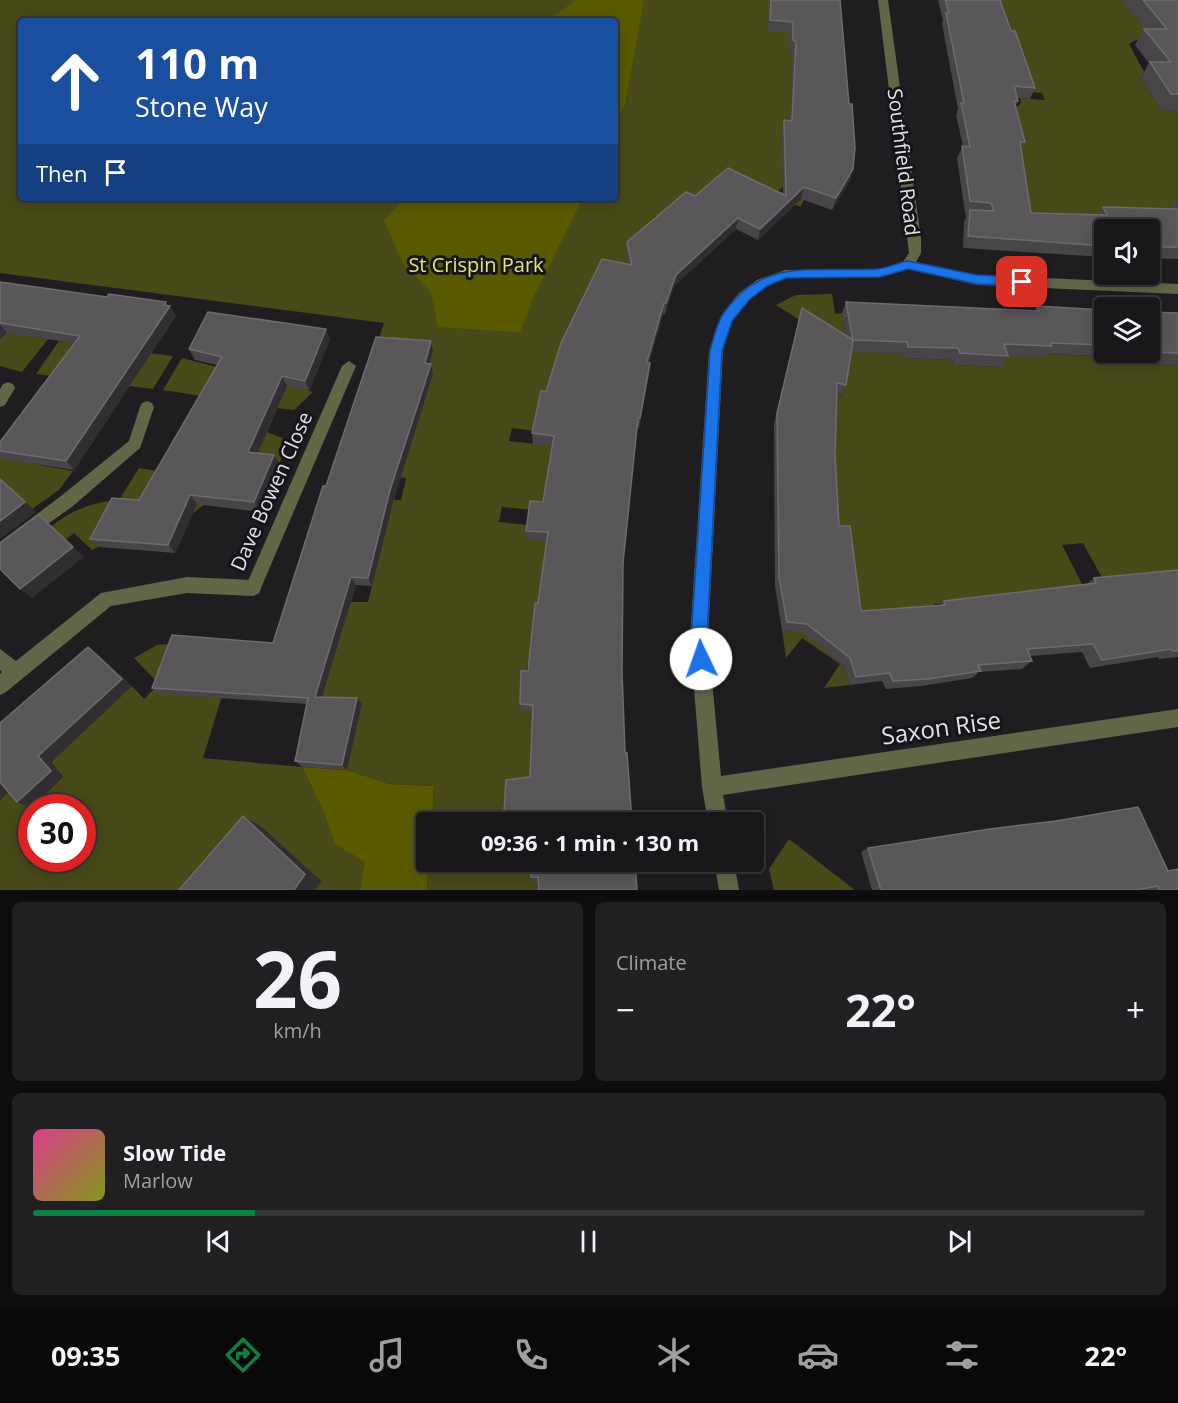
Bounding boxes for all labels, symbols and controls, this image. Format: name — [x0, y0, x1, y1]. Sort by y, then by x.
text: 110 m — [135, 34, 259, 91]
icon: ahead — [36, 42, 114, 120]
street label: Southfield Road — [882, 87, 926, 237]
text: Stone Way — [135, 88, 268, 125]
icon: arrive — [99, 156, 132, 189]
text: Then — [36, 158, 87, 188]
map controls — [1094, 219, 1160, 363]
button: sound — [1094, 219, 1160, 285]
park label: St Crispin Park — [408, 251, 544, 278]
pin — [996, 256, 1047, 307]
icon: arrive — [1005, 265, 1038, 298]
button: layers — [1094, 297, 1160, 363]
street label: Dave Bowen Close — [224, 407, 318, 575]
position arrow — [669, 627, 733, 691]
street label: Saxon Rise — [879, 702, 1003, 752]
speed limit sign: 30 — [18, 794, 96, 872]
text: 09:36 · 1 min · 130 m — [481, 827, 699, 857]
text: 26 — [253, 925, 342, 1031]
text: Climate — [616, 949, 687, 976]
text: 22° — [845, 979, 916, 1040]
text: − — [616, 987, 635, 1032]
text: + — [1126, 987, 1145, 1032]
text: km/h — [273, 1017, 322, 1044]
text: Slow Tide — [123, 1137, 226, 1167]
text: Marlow — [123, 1167, 193, 1194]
icon: previous — [202, 1225, 235, 1258]
icon: pause — [572, 1225, 605, 1258]
icon: next — [943, 1225, 976, 1258]
icon: directions — [222, 1334, 264, 1376]
icon: music — [366, 1334, 408, 1376]
icon: phone — [510, 1334, 552, 1376]
icon: climate — [653, 1334, 695, 1376]
icon: car — [797, 1334, 839, 1376]
icon: filters — [941, 1334, 983, 1376]
text: 09:35 — [51, 1337, 120, 1374]
text: 22° — [1085, 1337, 1127, 1374]

